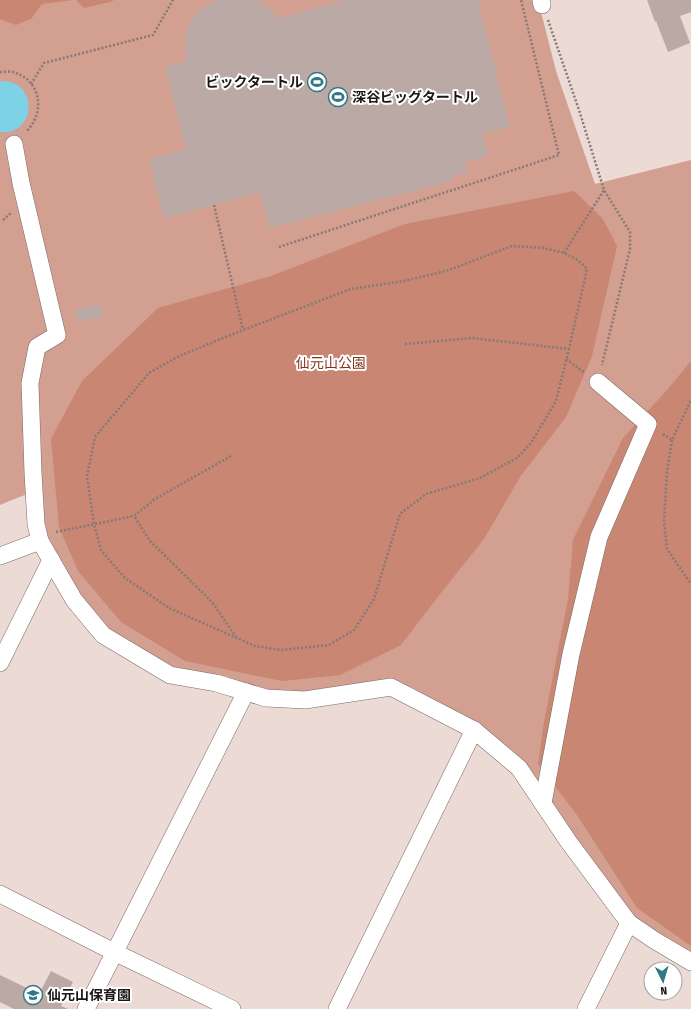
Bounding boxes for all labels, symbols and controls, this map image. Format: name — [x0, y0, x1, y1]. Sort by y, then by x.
sports icon: ビックタートル — [306, 71, 328, 93]
place label: ビックタートル — [206, 74, 303, 91]
sports icon: 深谷ビッグタートル — [327, 86, 349, 108]
place label: 深谷ビッグタートル — [352, 89, 478, 106]
park label: 仙元山公園 — [296, 355, 366, 372]
north arrow — [643, 961, 683, 1001]
school or university icon: 仙元山保育園 — [22, 984, 44, 1006]
text: N — [660, 984, 668, 997]
place label: 仙元山保育園 — [47, 987, 131, 1004]

